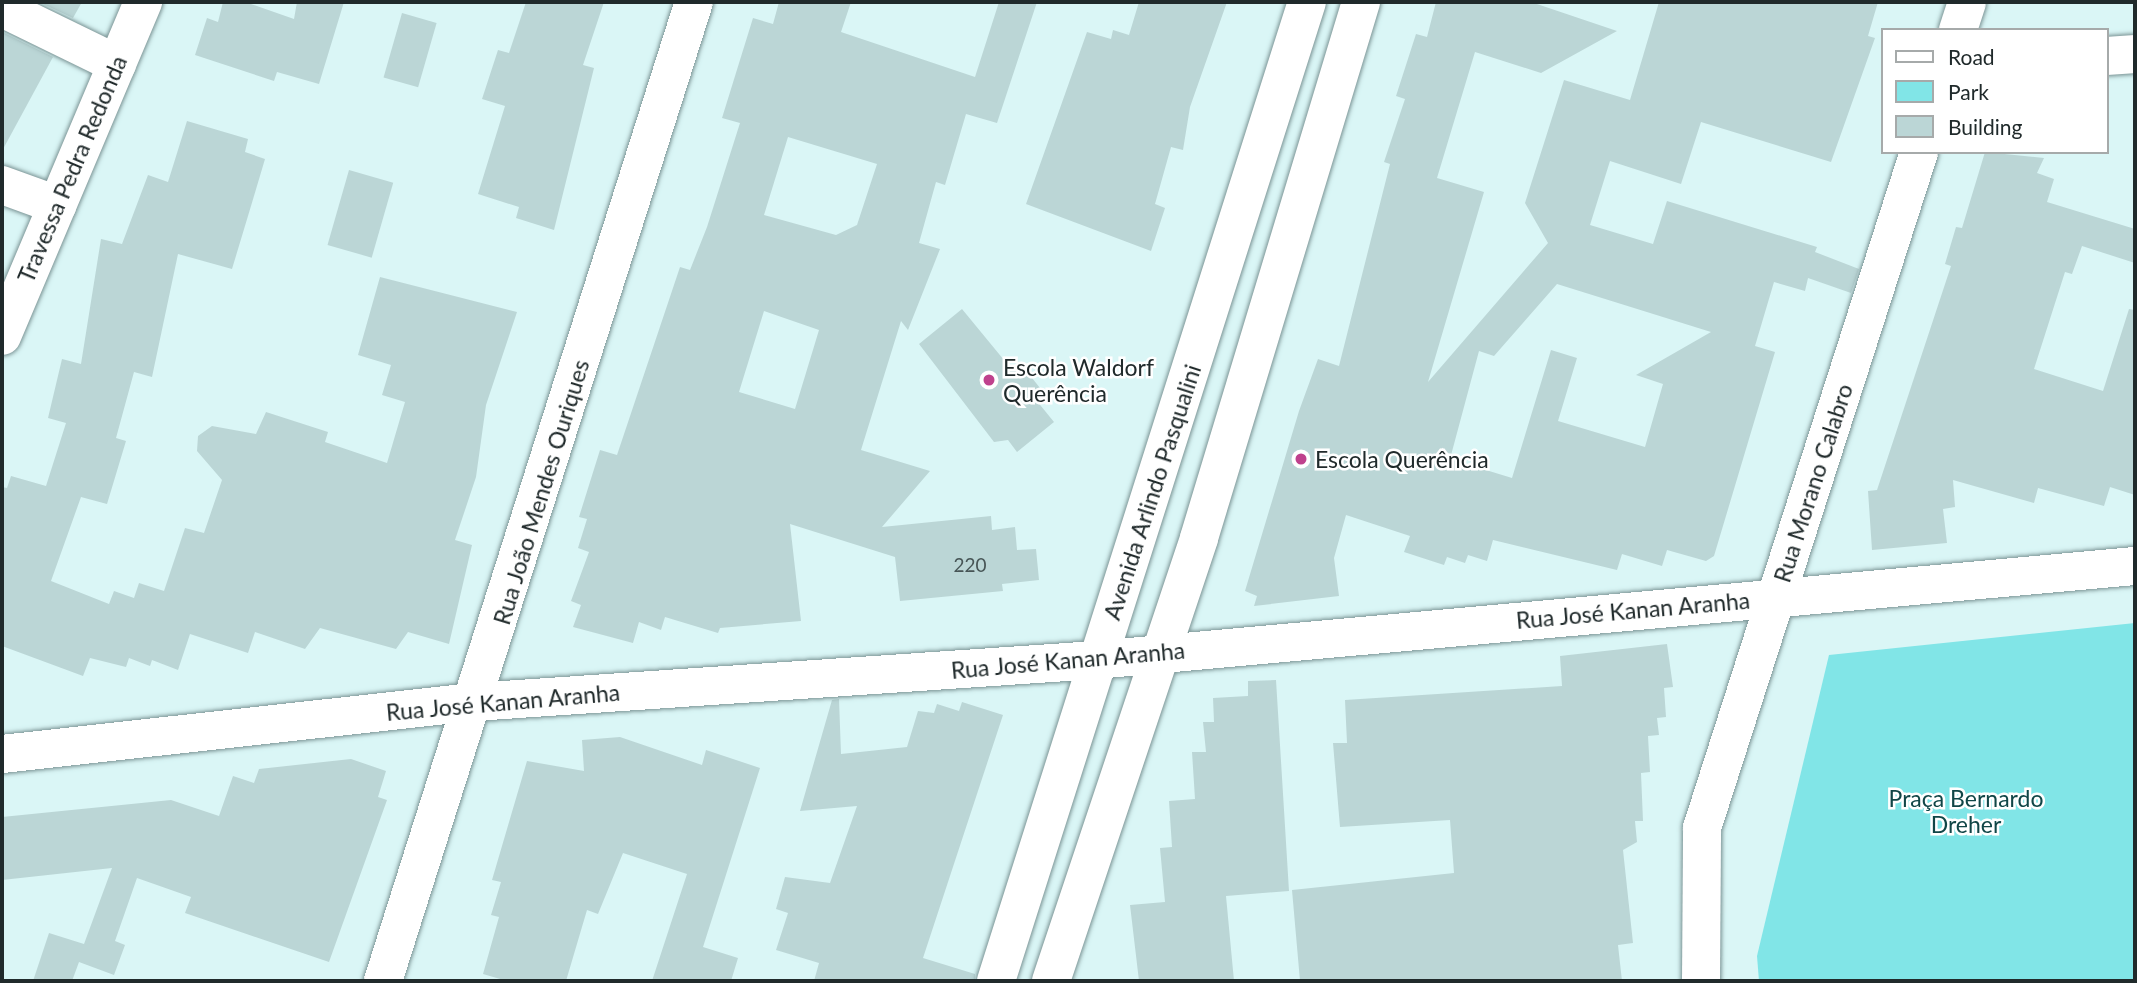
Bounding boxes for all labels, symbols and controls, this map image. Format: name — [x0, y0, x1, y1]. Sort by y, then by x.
legend — [1882, 28, 2109, 154]
text: Road — [1948, 44, 1995, 69]
street label: Travessa Pedra Redonda — [12, 51, 132, 287]
text: Park — [1948, 79, 1989, 104]
text: Building — [1948, 114, 2023, 139]
place label: Escola Waldorf Querência — [1003, 353, 1154, 407]
street label: Rua João Mendes Ouriques — [487, 356, 595, 628]
street label: Avenida Arlindo Pasqualini — [1098, 360, 1206, 624]
marker: Escola Waldorf Querência — [981, 372, 997, 388]
street label: Rua Morano Calabro — [1768, 380, 1858, 586]
place label: Escola Querência — [1315, 445, 1489, 473]
marker: Escola Querência — [1293, 451, 1309, 467]
house number: 220 — [953, 554, 987, 576]
street label: Rua José Kanan Aranha — [1514, 586, 1752, 634]
street label: Rua José Kanan Aranha — [949, 636, 1187, 684]
street label: Rua José Kanan Aranha — [384, 678, 622, 726]
park label: Praça Bernardo Dreher — [1889, 784, 2043, 838]

